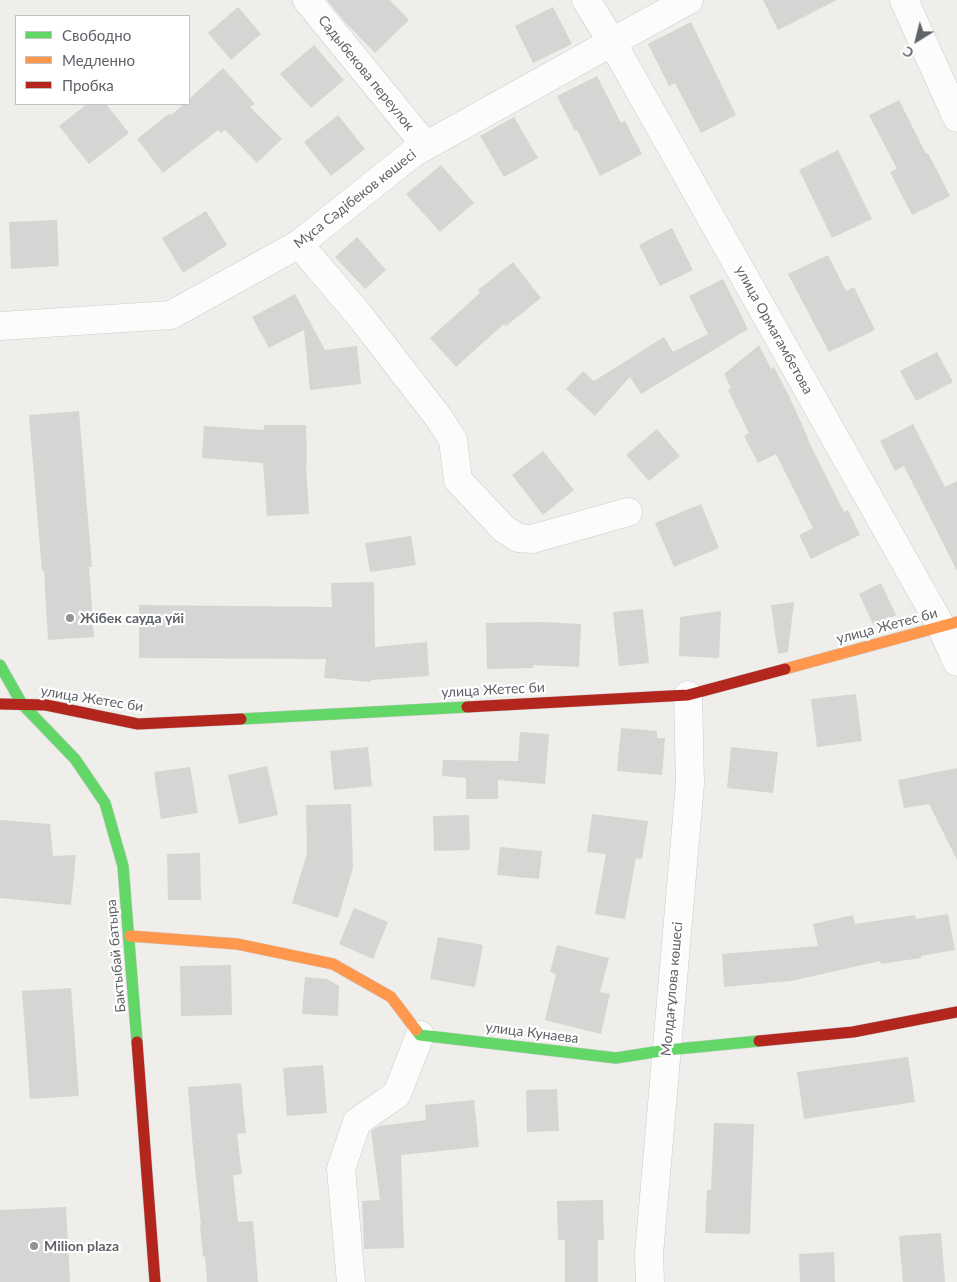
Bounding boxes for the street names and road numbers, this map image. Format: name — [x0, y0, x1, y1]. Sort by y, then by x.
street label: Садыбекова переулок — [314, 12, 418, 134]
street label: Мұса Сәдібеков көшесі — [291, 146, 419, 252]
street label: улица Ормагамбетова — [732, 263, 816, 397]
street label: улица Жетес би — [835, 604, 939, 648]
street label: улица Жетес би — [441, 679, 545, 701]
street label: улица Жетес би — [39, 683, 145, 715]
street label: Бактыбай батыра — [103, 899, 129, 1013]
street label: Молдағұлова көшесі — [658, 921, 686, 1057]
street label: улица Кунаева — [484, 1019, 580, 1047]

